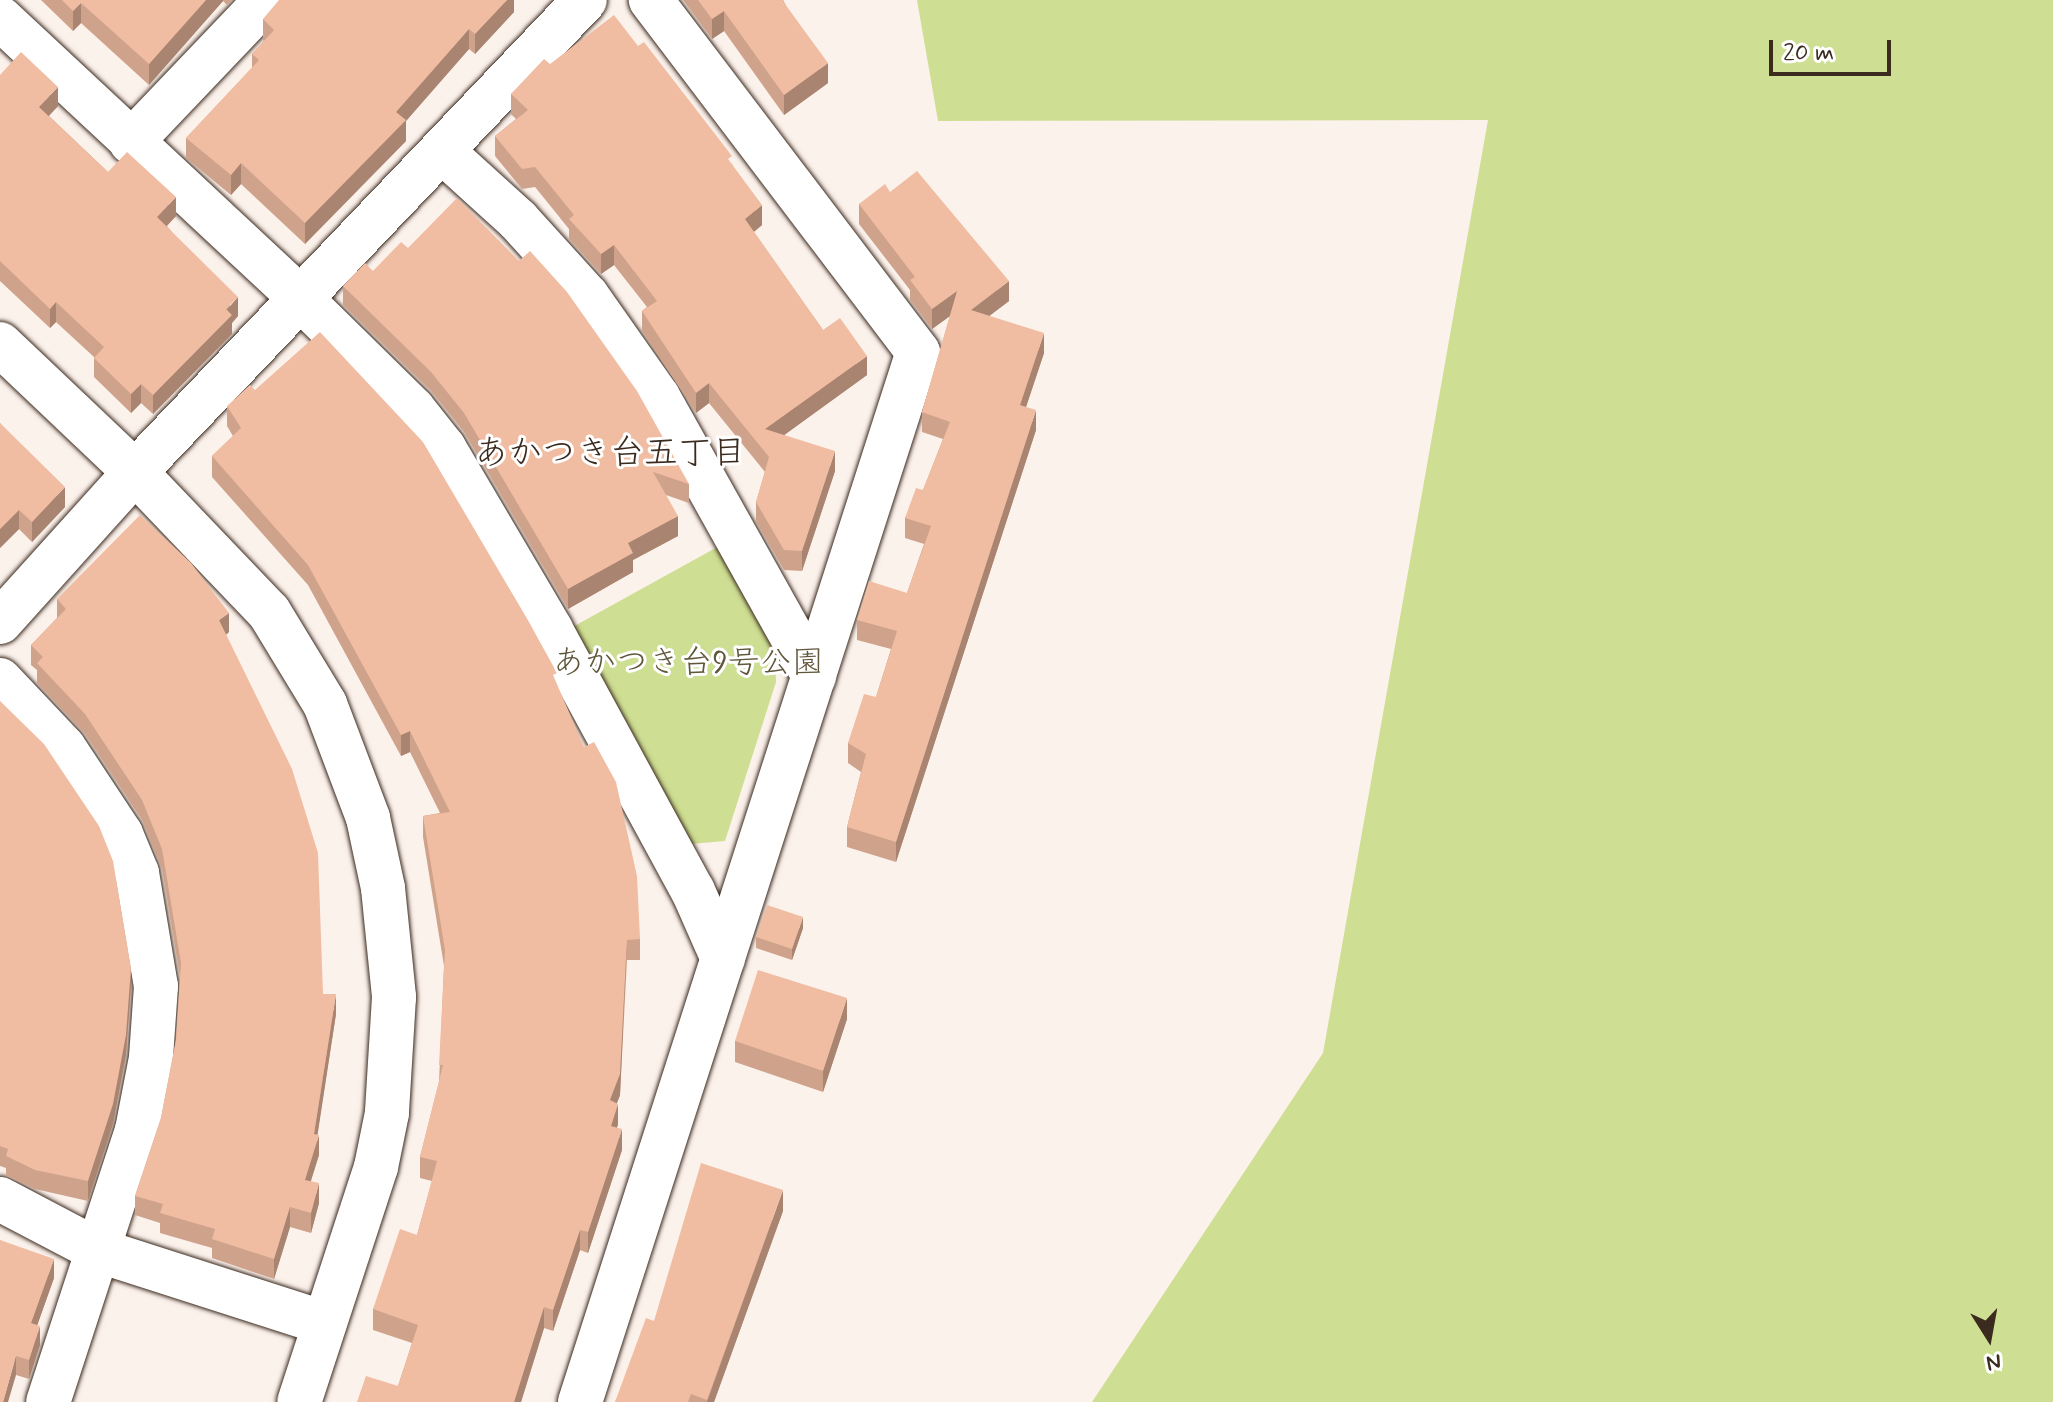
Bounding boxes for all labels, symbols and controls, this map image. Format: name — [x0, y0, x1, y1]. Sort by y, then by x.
scale bar — [1773, 24, 1895, 74]
text: 20 m — [1783, 38, 1834, 69]
district label: あかつき台五丁目 — [474, 434, 746, 474]
park label: あかつき台9号公園 — [552, 644, 824, 682]
north arrow — [1949, 1298, 2029, 1378]
text: N — [1984, 1346, 2003, 1377]

